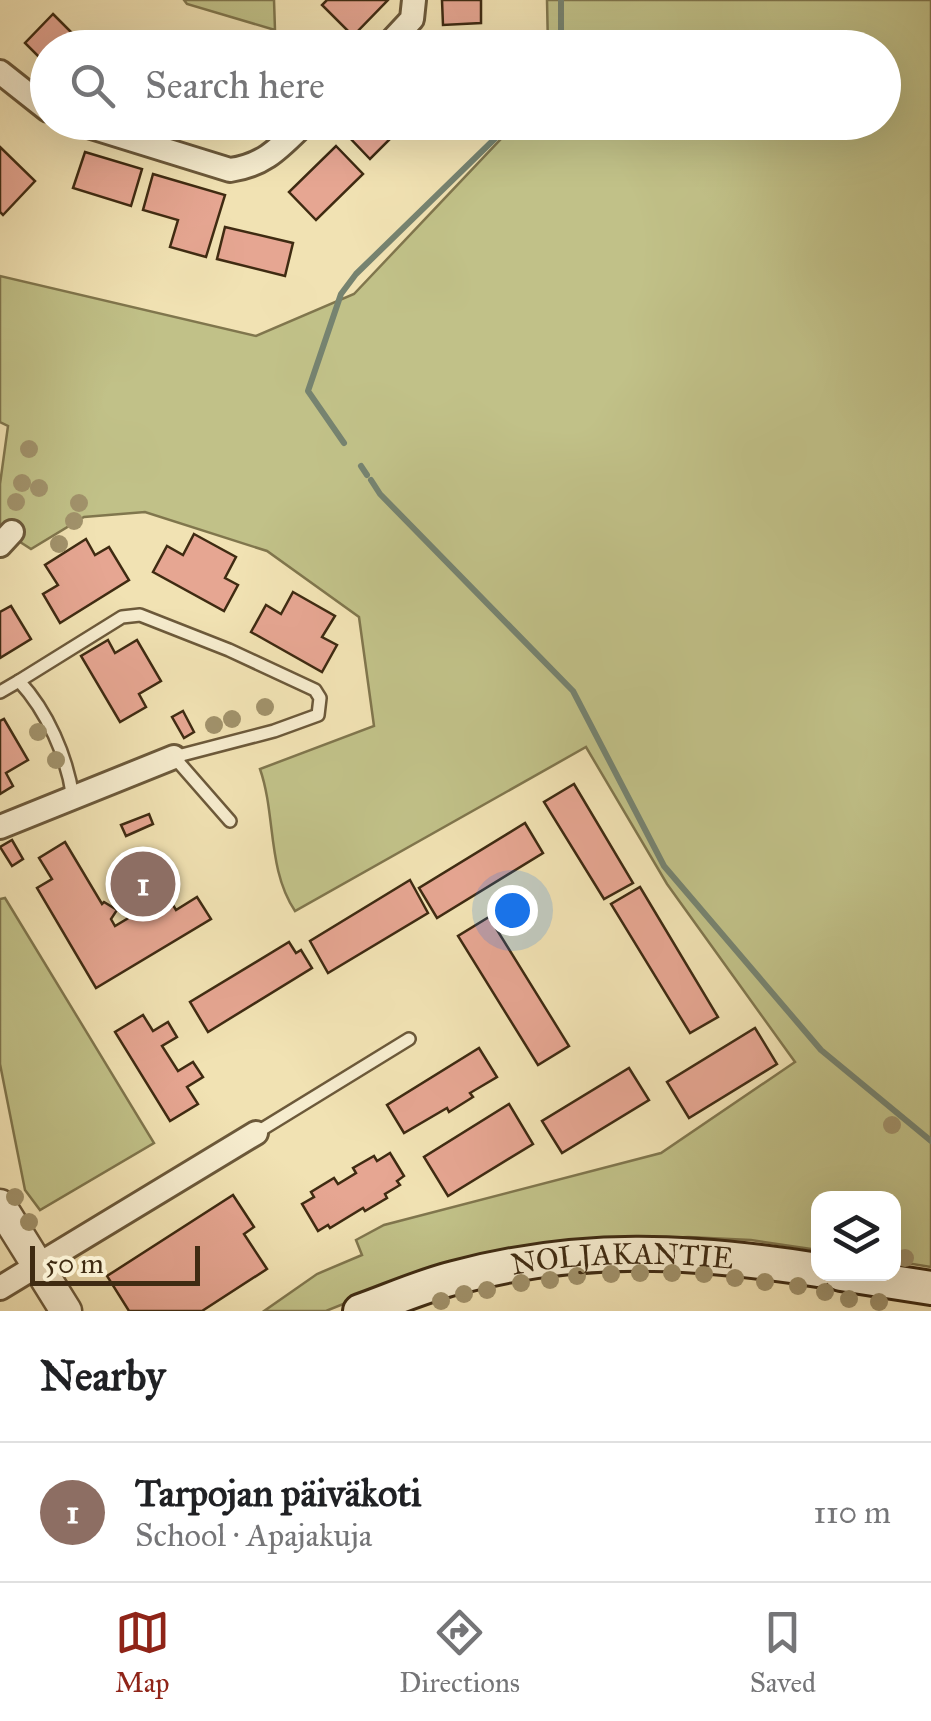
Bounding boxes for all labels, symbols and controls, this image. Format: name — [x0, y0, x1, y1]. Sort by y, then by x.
search box — [30, 30, 901, 140]
icon: search — [65, 58, 120, 113]
text: Search here — [145, 62, 325, 108]
pin: 1 — [110, 846, 176, 922]
your location — [487, 885, 538, 936]
map controls — [811, 1191, 901, 1281]
button: layers — [811, 1191, 901, 1281]
street label: NOLJAKANTIE — [508, 1236, 735, 1283]
scale bar — [30, 1241, 200, 1286]
text: 50 m — [45, 1246, 104, 1281]
text: Nearby — [40, 1350, 165, 1402]
text: Tarpojan päiväkoti — [135, 1470, 421, 1516]
text: 1 — [66, 1493, 79, 1532]
text: 110 m — [813, 1493, 891, 1532]
text: School · Apajakuja — [135, 1516, 372, 1555]
tab: Map — [115, 1605, 170, 1700]
tab: Directions — [399, 1605, 520, 1700]
tab: Saved — [750, 1605, 816, 1700]

